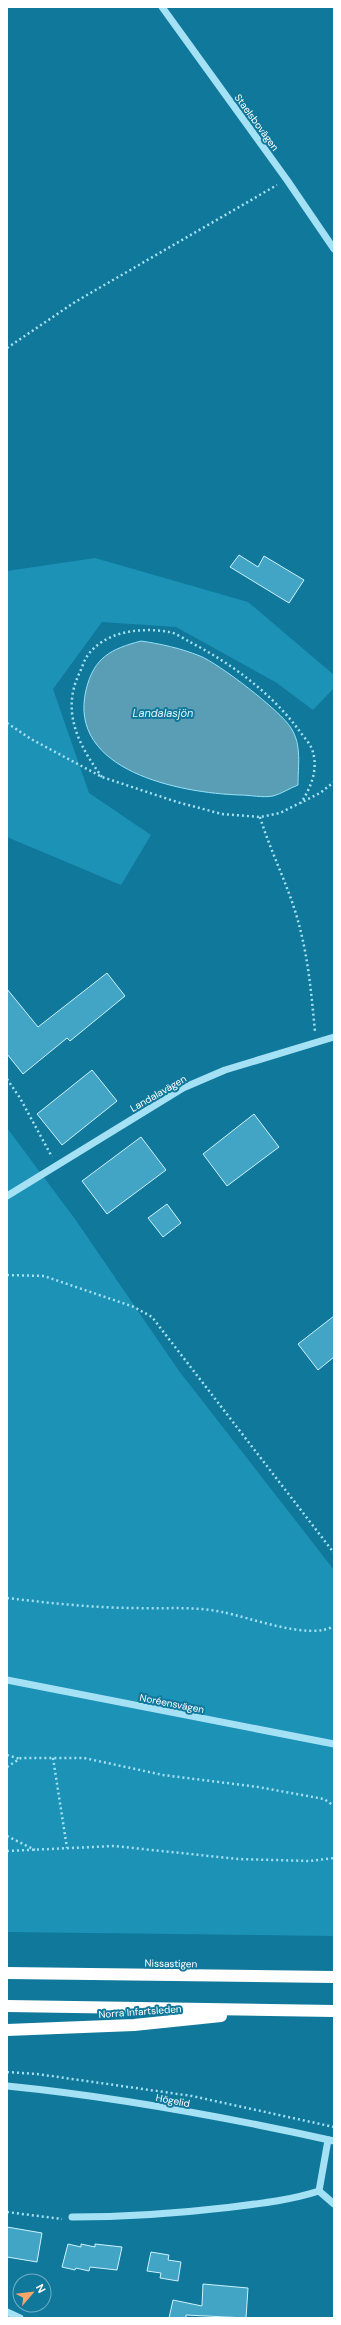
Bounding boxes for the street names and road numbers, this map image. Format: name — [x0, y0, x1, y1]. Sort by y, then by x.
street label: Staelsbovägen — [232, 91, 282, 154]
street label: Landalavägen — [128, 1072, 189, 1115]
street label: Noréensvägen — [139, 1691, 206, 1716]
street label: Nissastigen — [145, 1957, 198, 1970]
street label: Norra Infartsleden — [98, 2002, 182, 2021]
street label: Högelid — [155, 2091, 191, 2110]

